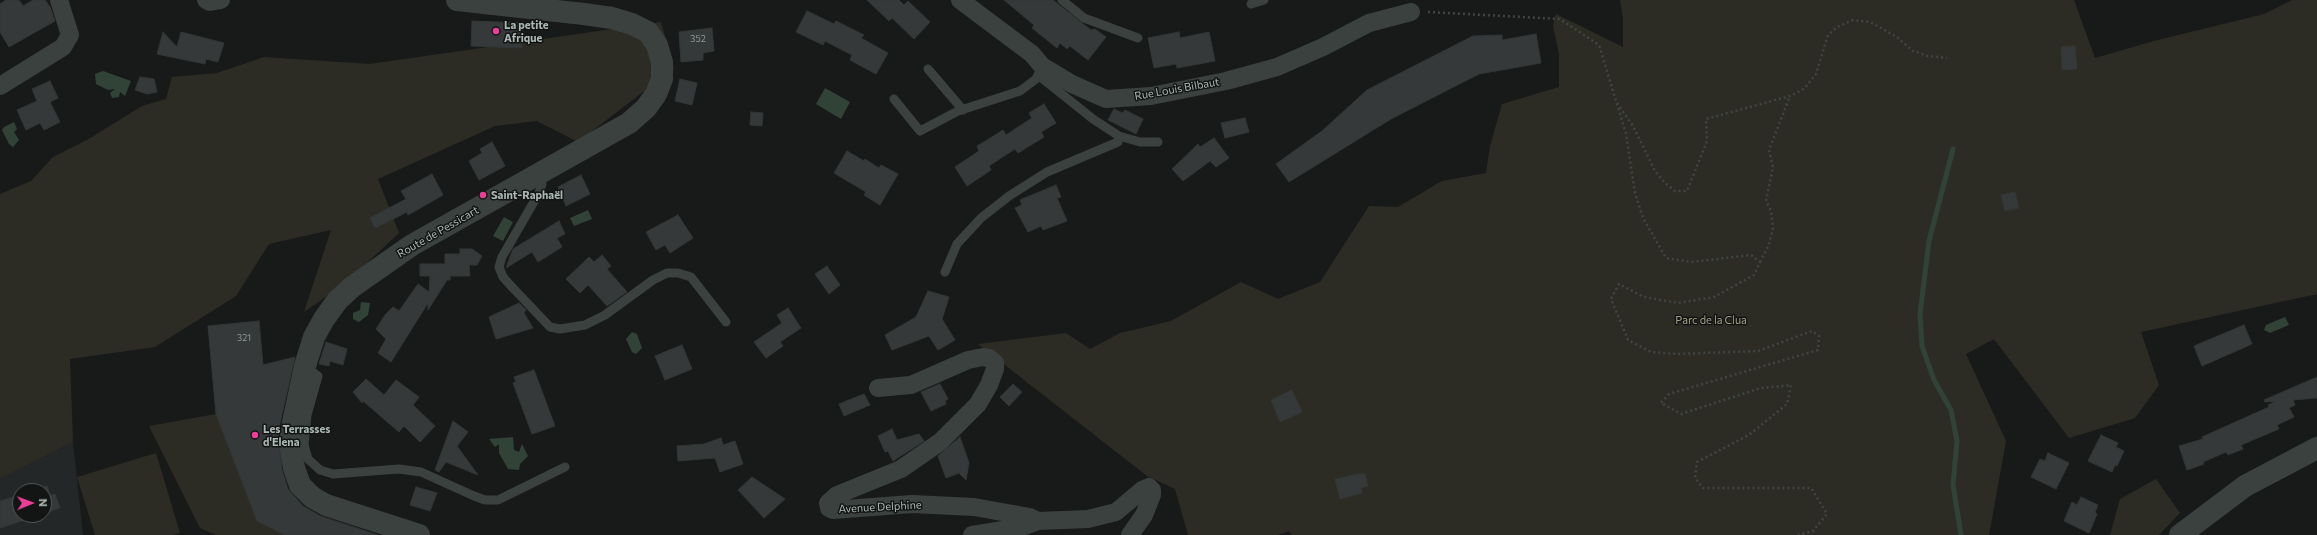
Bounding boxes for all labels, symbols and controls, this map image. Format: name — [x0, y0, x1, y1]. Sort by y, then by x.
place label: La petite Afrique — [504, 18, 549, 44]
marker: La petite Afrique — [491, 26, 501, 36]
house number: 352 — [690, 34, 706, 44]
street label: Rue Louis Bilbaut — [1134, 75, 1220, 103]
place label: Saint-Raphaël — [491, 188, 563, 202]
marker: Saint-Raphaël — [478, 190, 488, 200]
street label: Route de Pessicart — [395, 203, 481, 261]
park label: Parc de la Clua — [1675, 313, 1747, 327]
house number: 321 — [237, 333, 251, 343]
place label: Les Terrasses d'Elena — [263, 422, 330, 448]
marker: Les Terrasses d'Elena — [250, 430, 260, 440]
north arrow — [12, 483, 52, 523]
street label: Avenue Delphine — [838, 498, 922, 516]
text: N — [37, 499, 50, 507]

